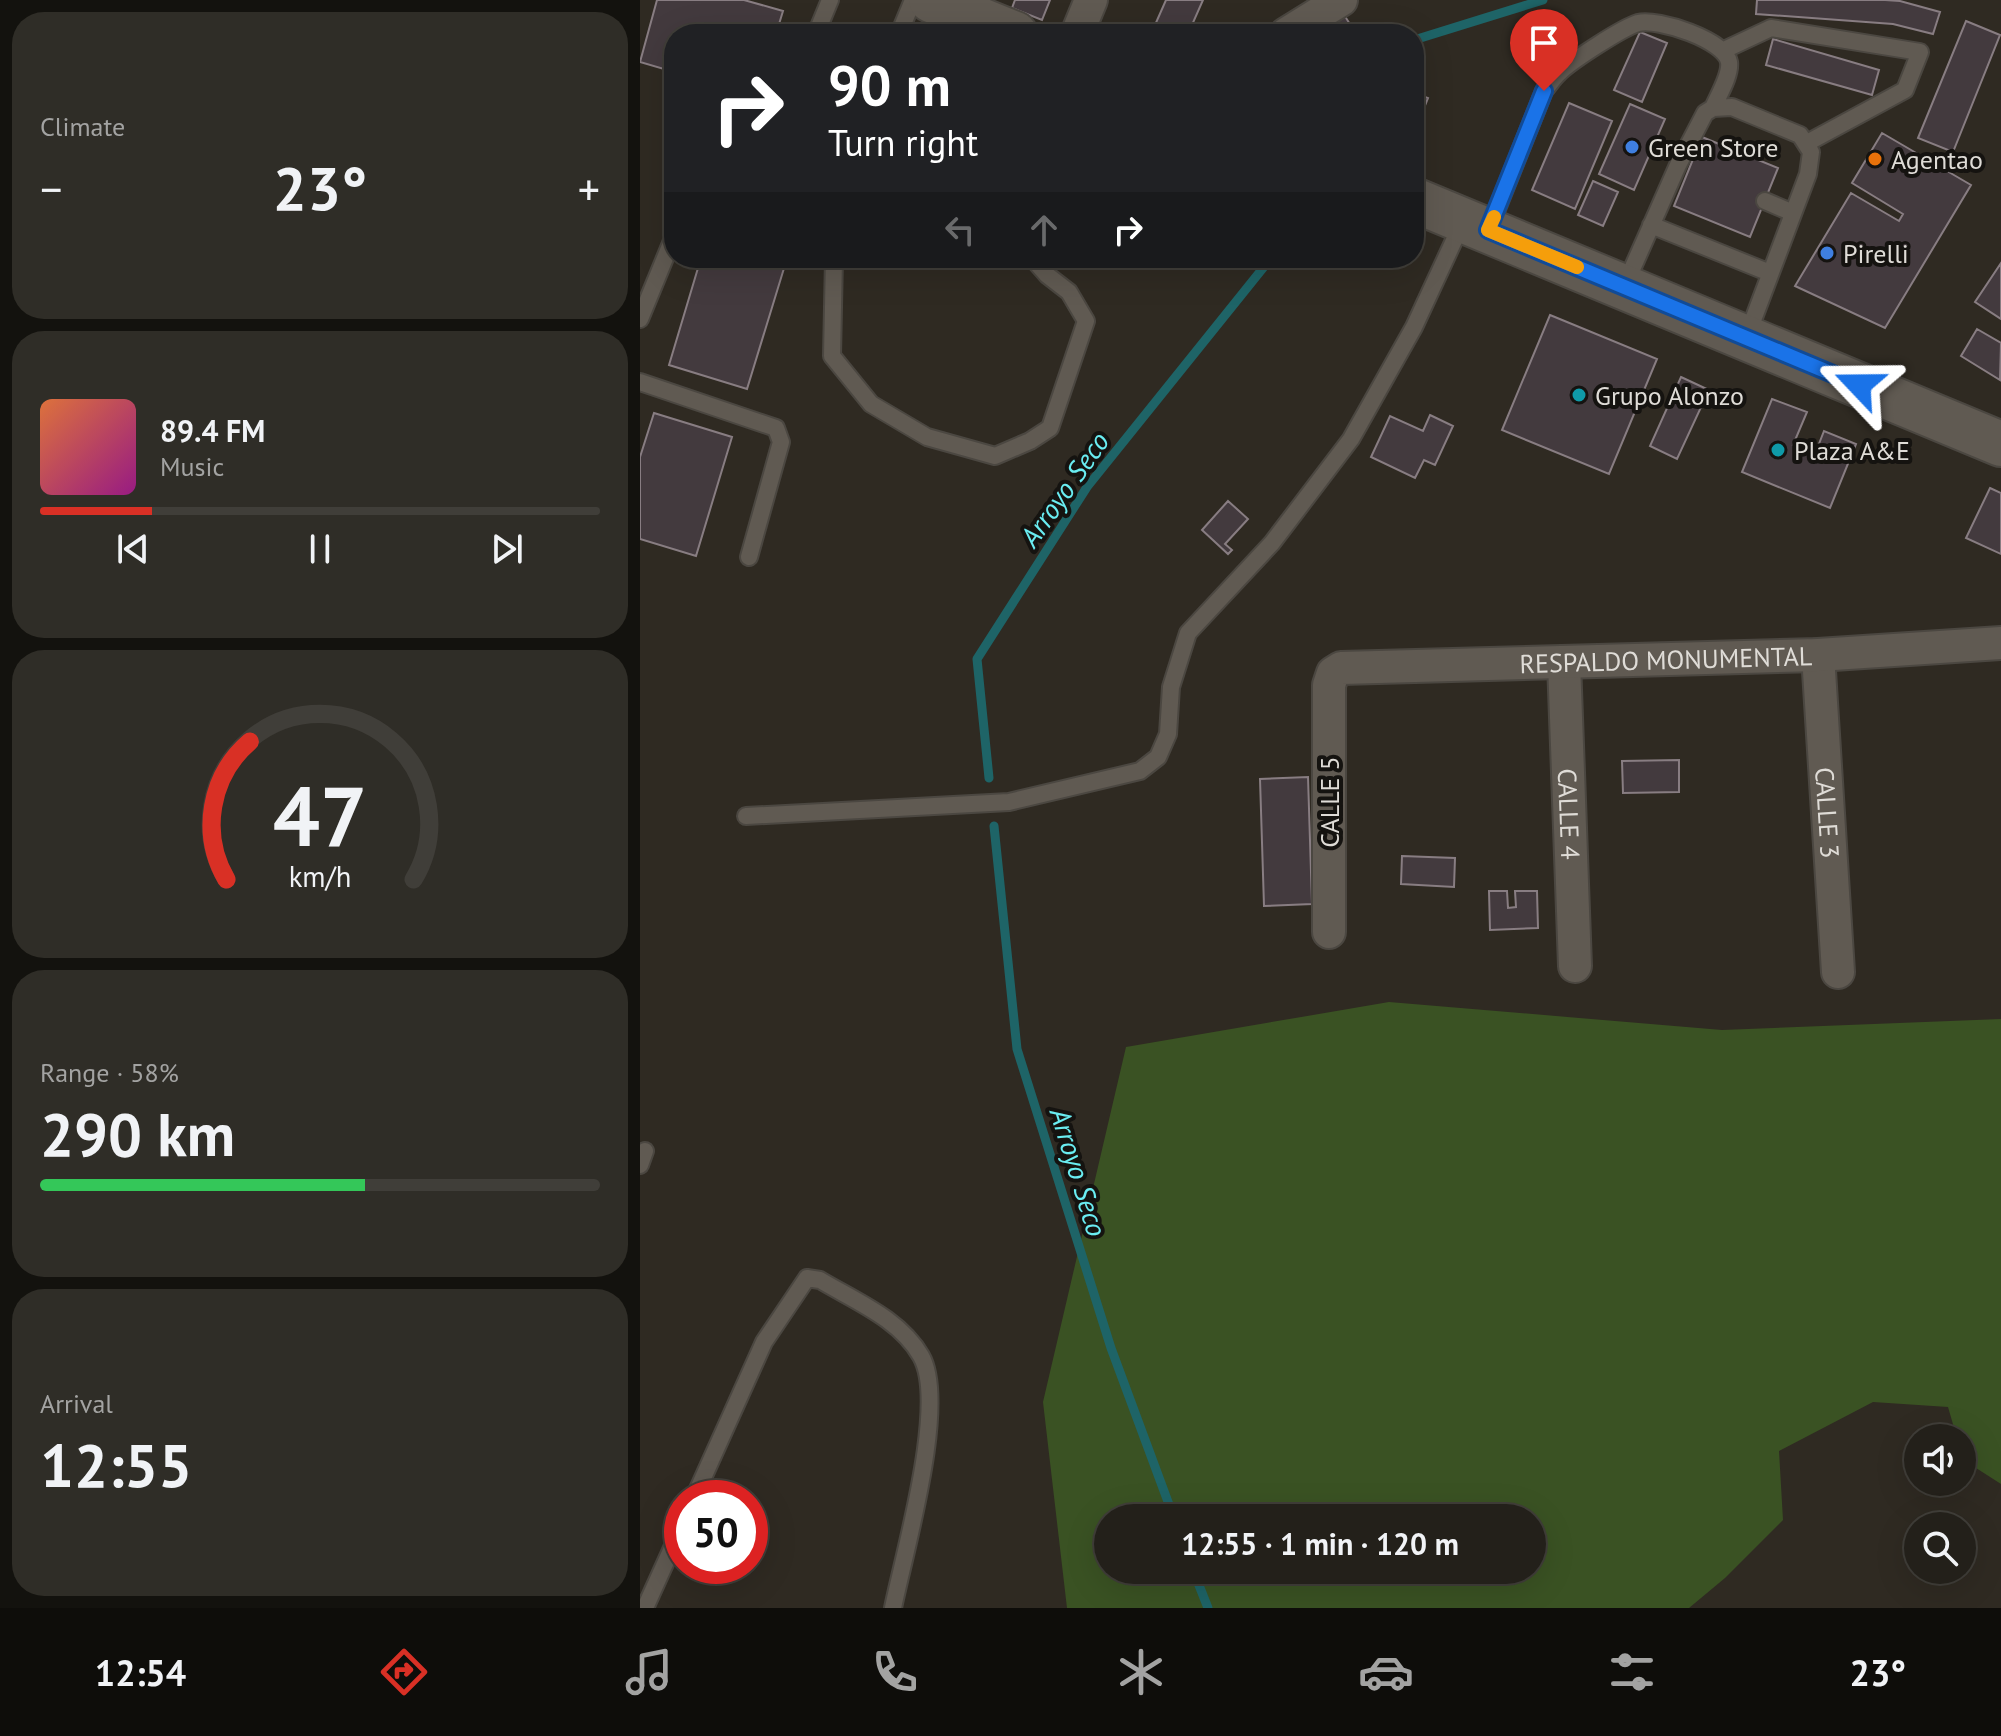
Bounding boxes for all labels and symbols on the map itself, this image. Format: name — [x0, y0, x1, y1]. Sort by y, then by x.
pin — [1510, 9, 1578, 91]
place label: Green Store — [1648, 131, 1778, 164]
marker: Green Store — [1623, 138, 1641, 156]
place label: Agentao — [1891, 143, 1983, 176]
marker: Agentao — [1866, 150, 1884, 168]
place label: Pirelli — [1843, 237, 1909, 270]
marker: Pirelli — [1818, 244, 1836, 262]
position arrow — [1817, 343, 1901, 427]
place label: Grupo Alonzo — [1595, 379, 1744, 412]
marker: Grupo Alonzo — [1570, 386, 1588, 404]
water label: Arroyo Seco — [1010, 424, 1117, 555]
place label: Plaza A&E — [1794, 434, 1910, 467]
marker: Plaza A&E — [1769, 441, 1787, 459]
street label: RESPALDO MONUMENTAL — [1519, 639, 1813, 680]
street label: CALLE 5 — [1313, 756, 1346, 848]
street label: CALLE 3 — [1809, 766, 1847, 859]
street label: CALLE 4 — [1551, 768, 1588, 860]
water label: Arroyo Seco — [1042, 1102, 1116, 1241]
speed limit sign: 50 — [664, 1480, 768, 1584]

